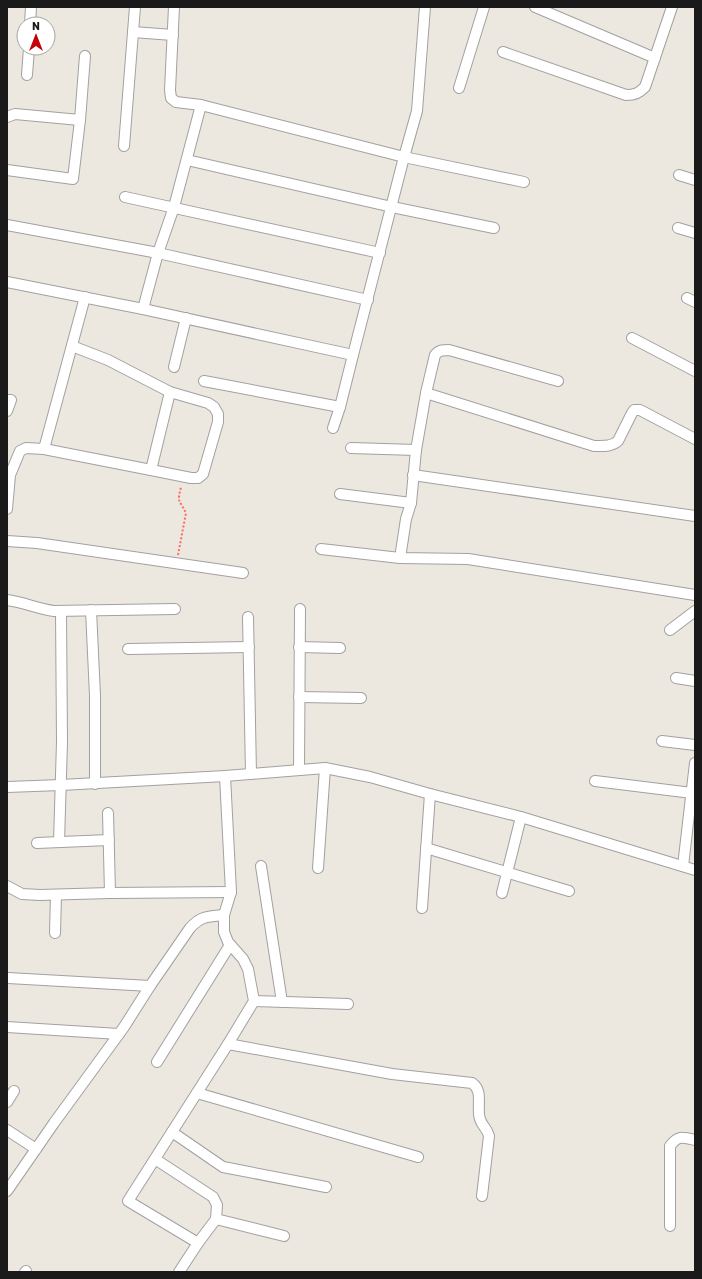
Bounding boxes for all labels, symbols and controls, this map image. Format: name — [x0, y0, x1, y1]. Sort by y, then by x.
north arrow — [16, 16, 56, 56]
text: N — [32, 20, 40, 33]

